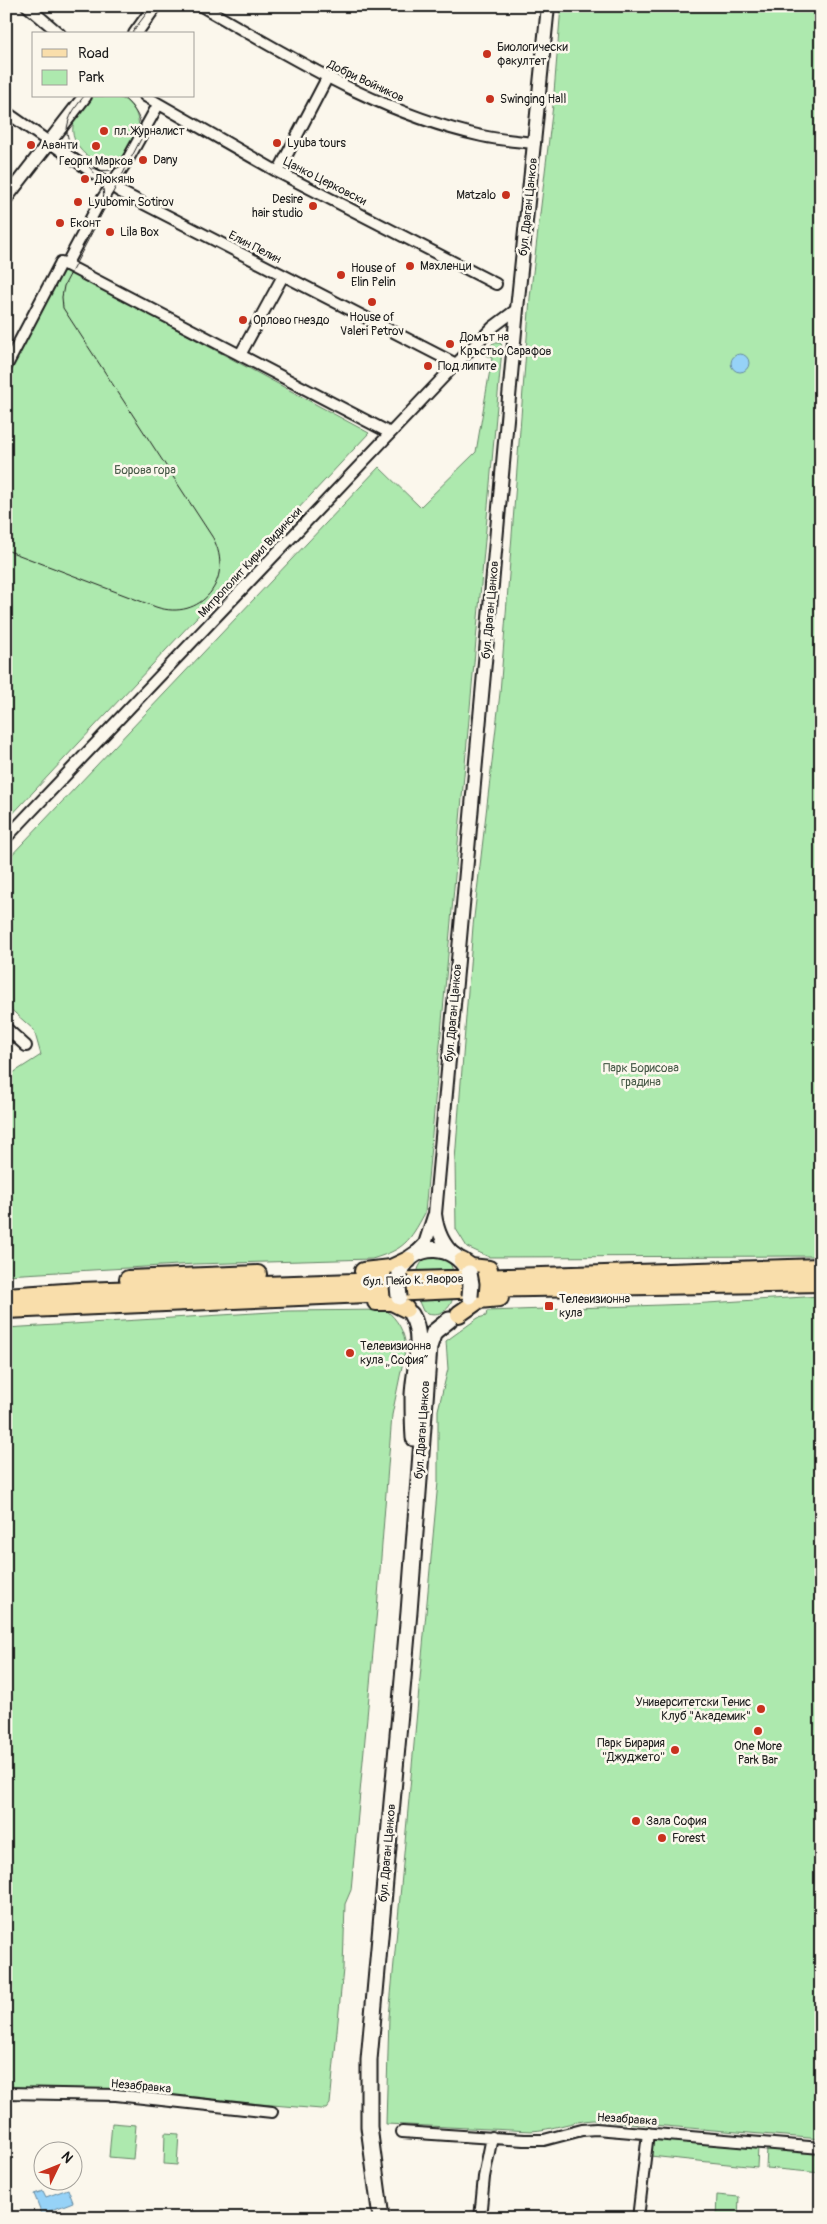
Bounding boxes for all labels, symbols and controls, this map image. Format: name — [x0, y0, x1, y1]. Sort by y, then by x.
legend — [32, 32, 195, 98]
place label: Биологически факултет — [497, 40, 568, 69]
text: Road — [78, 44, 109, 63]
marker: Биологически факултет — [481, 48, 493, 60]
street label: Добри Войников — [324, 57, 407, 106]
text: Park — [78, 68, 105, 87]
place label: Swinging Hall — [500, 92, 566, 107]
marker: Swinging Hall — [484, 93, 496, 105]
place label: пл. Журналист — [114, 124, 185, 139]
marker: пл. Журналист — [98, 125, 110, 137]
place label: Lyuba tours — [287, 136, 347, 151]
marker: Lyuba tours — [271, 137, 283, 149]
place label: Аванти — [41, 138, 78, 153]
marker: Аванти — [25, 139, 37, 151]
marker: Георги Марков — [90, 140, 102, 152]
place label: Dany — [153, 153, 177, 168]
place label: Георги Марков — [59, 154, 133, 169]
marker: Dany — [137, 154, 149, 166]
street label: Цанко Церковски — [281, 154, 370, 209]
street label: бул. Драган Цанков — [516, 157, 541, 257]
place label: Дюкянь — [94, 172, 135, 187]
marker: Дюкянь — [79, 173, 91, 185]
place label: Matzalo — [456, 188, 497, 203]
marker: Matzalo — [500, 189, 512, 201]
place label: Desire hair studio — [252, 192, 304, 221]
place label: Lyubomir Sotirov — [88, 195, 174, 210]
marker: Lyubomir Sotirov — [72, 196, 84, 208]
marker: Desire hair studio — [307, 200, 319, 212]
place label: Еконт — [70, 216, 101, 231]
marker: Еконт — [54, 217, 66, 229]
place label: Lila Box — [120, 225, 159, 240]
marker: Lila Box — [104, 226, 116, 238]
street label: Елин Пелин — [226, 228, 284, 267]
place label: Махленци — [420, 259, 472, 274]
marker: Махленци — [404, 260, 416, 272]
place label: House of Elin Pelin — [351, 261, 396, 290]
marker: House of Elin Pelin — [335, 269, 347, 281]
marker: House of Valeri Petrov — [366, 296, 378, 308]
place label: House of Valeri Petrov — [340, 310, 404, 339]
place label: Орлово гнездо — [253, 313, 330, 328]
marker: Орлово гнездо — [237, 314, 249, 326]
place label: Домът на Кръстьо Сарафов — [459, 330, 552, 359]
marker: Домът на Кръстьо Сарафов — [444, 338, 456, 350]
place label: Под липите — [438, 359, 497, 374]
marker: Под липите — [422, 360, 434, 372]
park label: Борова гора — [114, 463, 176, 478]
street label: Митрополит Кирил Видински — [195, 504, 306, 621]
street label: бул. Драган Цанков — [479, 560, 502, 660]
street label: бул. Драган Цанков — [442, 963, 465, 1063]
park label: Парк Борисова градина — [603, 1061, 679, 1090]
street label: бул. Пейо К. Яворов — [362, 1271, 464, 1290]
place label: Телевизионна кула — [559, 1292, 631, 1321]
marker: Телевизионна кула — [543, 1300, 555, 1312]
place label: Телевизионна кула „София“ — [360, 1339, 432, 1368]
marker: Телевизионна кула „София“ — [344, 1347, 356, 1359]
street label: бул. Драган Цанков — [412, 1380, 433, 1480]
place label: Университетски Тенис Клуб "Академик" — [635, 1695, 751, 1724]
marker: Университетски Тенис Клуб "Академик" — [755, 1703, 767, 1715]
marker: One More Park Bar — [752, 1725, 764, 1737]
place label: Парк Бирария ''Джуджето'' — [597, 1736, 665, 1765]
place label: One More Park Bar — [734, 1739, 782, 1768]
marker: Парк Бирария ''Джуджето'' — [669, 1744, 681, 1756]
street label: бул. Драган Цанков — [376, 1803, 399, 1903]
place label: Зала София — [646, 1814, 707, 1829]
marker: Зала София — [630, 1815, 642, 1827]
place label: Forest — [672, 1831, 705, 1846]
marker: Forest — [656, 1832, 668, 1844]
street label: Незабравка — [110, 2076, 172, 2097]
street label: Незабравка — [596, 2110, 658, 2129]
north arrow — [32, 2142, 82, 2192]
text: N — [58, 2148, 77, 2167]

